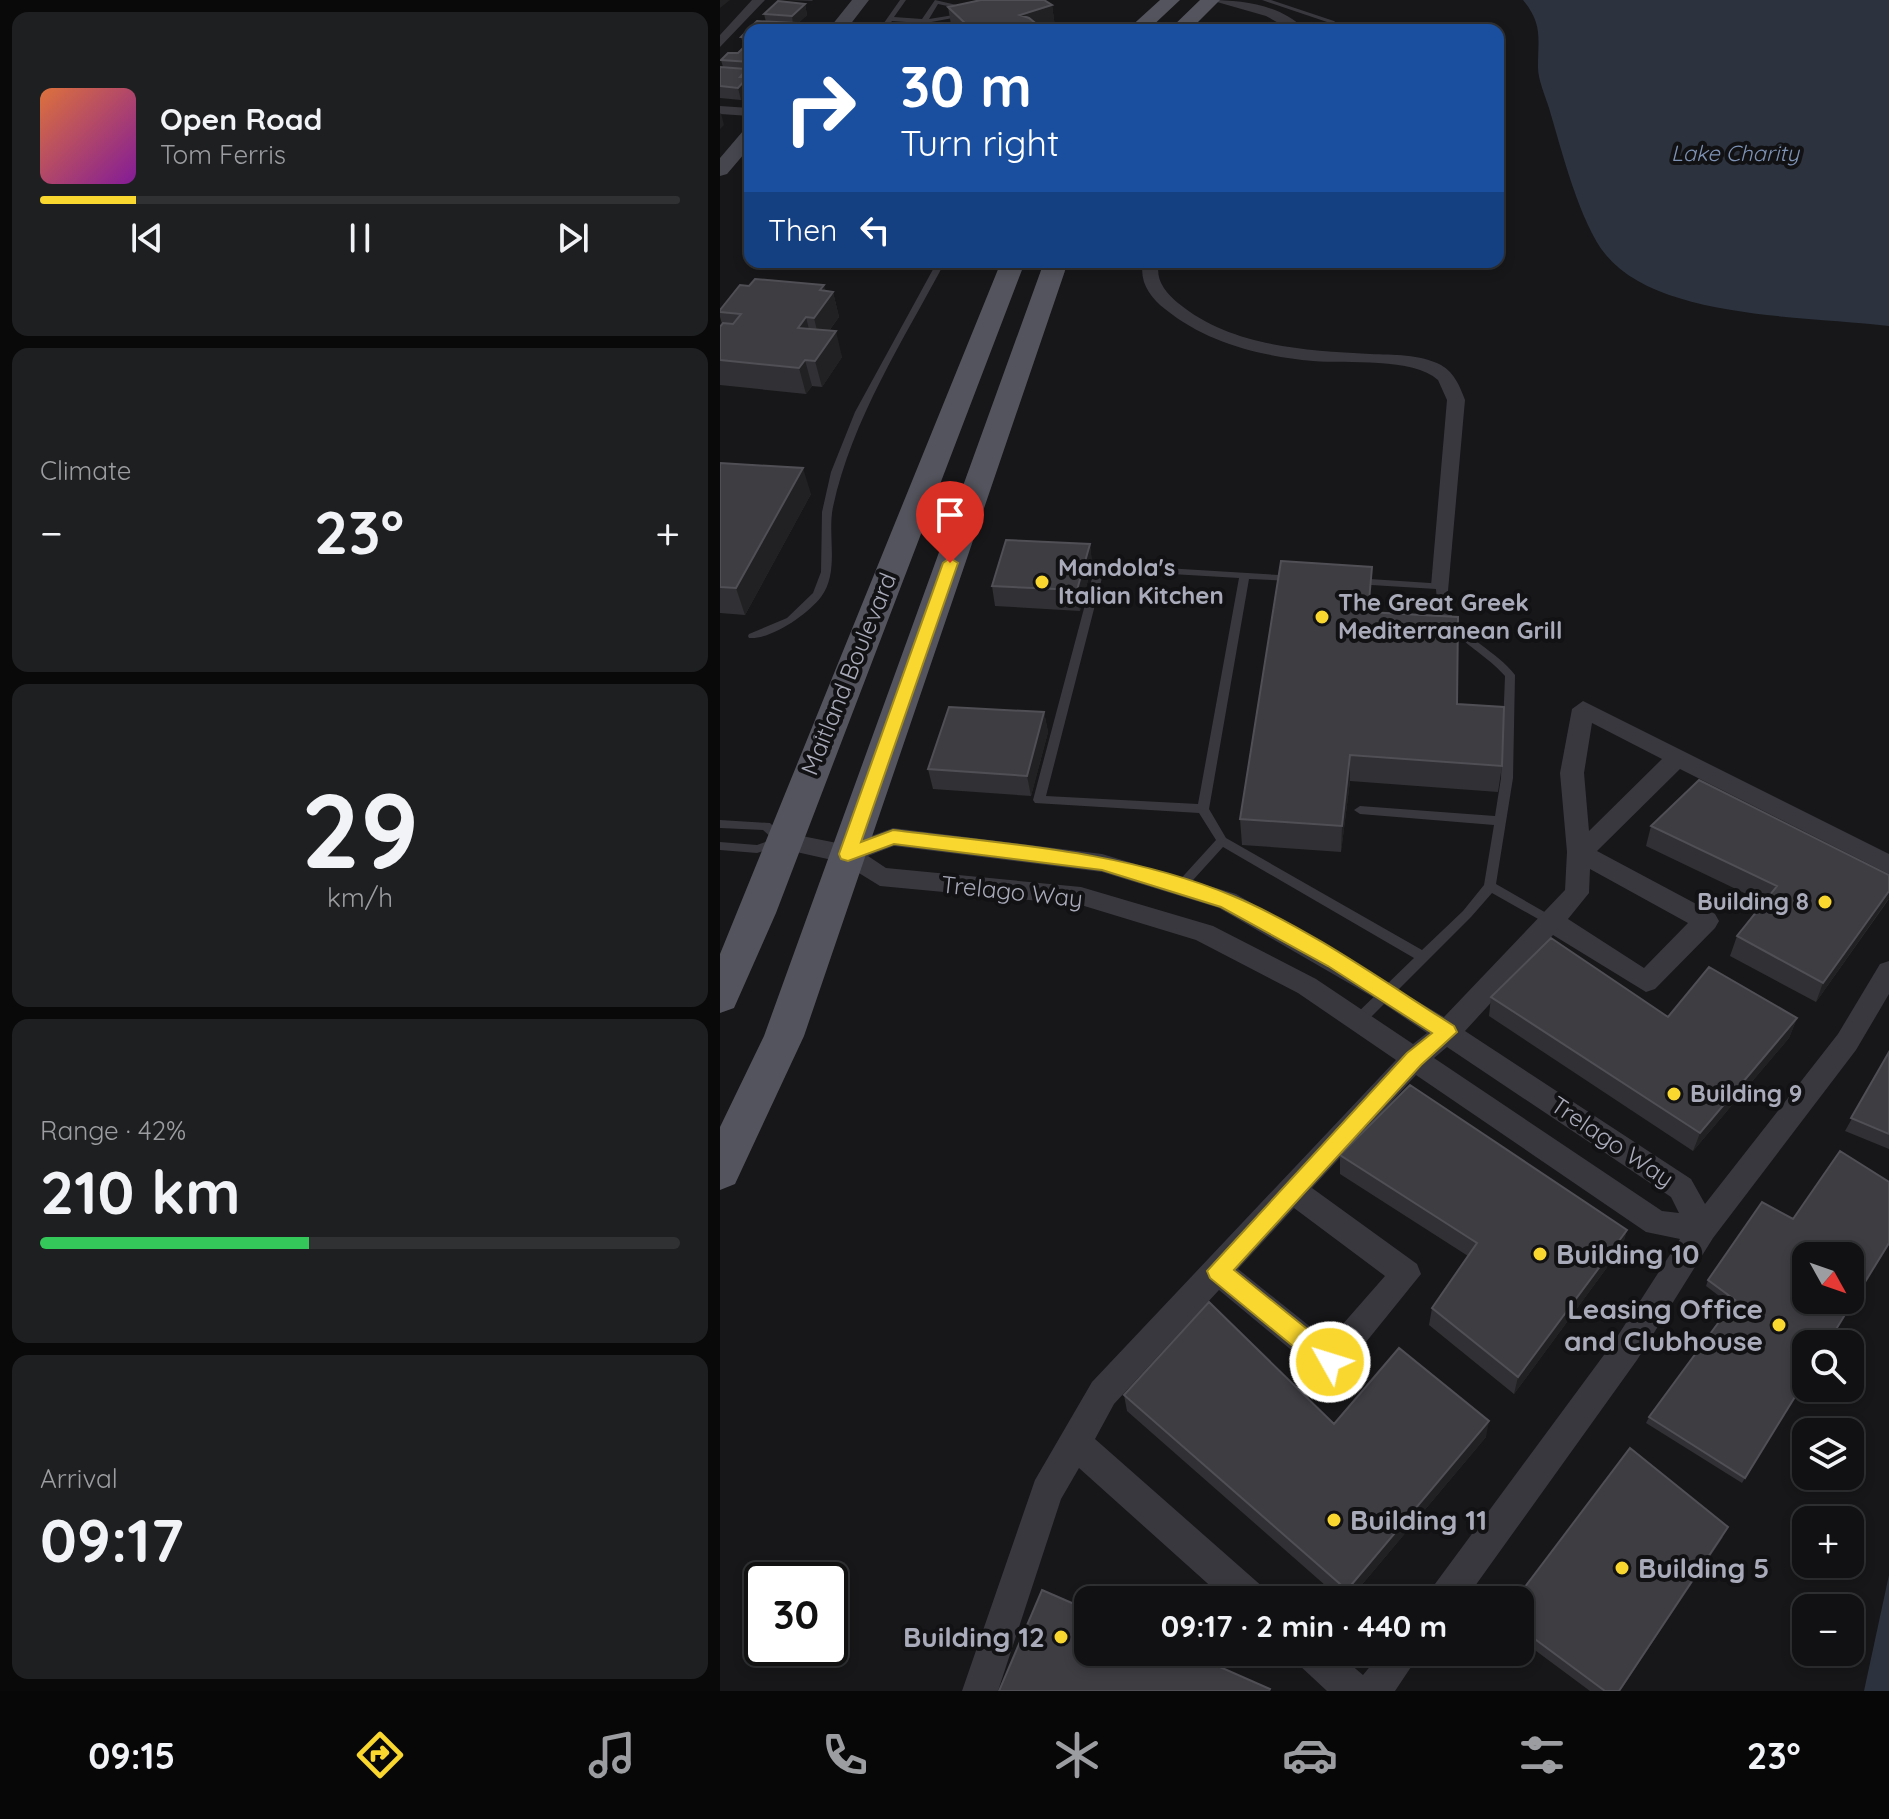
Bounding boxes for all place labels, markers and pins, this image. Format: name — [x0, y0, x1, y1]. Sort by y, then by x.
pin — [916, 481, 984, 563]
place label: Mandola's Italian Kitchen — [1058, 552, 1224, 610]
marker: Mandola's Italian Kitchen — [1033, 573, 1051, 591]
place label: The Great Greek Mediterranean Grill — [1338, 587, 1562, 645]
marker: The Great Greek Mediterranean Grill — [1313, 608, 1331, 626]
place label: Building 8 — [1697, 886, 1809, 916]
marker: Building 8 — [1816, 893, 1834, 911]
place label: Building 9 — [1690, 1078, 1802, 1108]
marker: Building 9 — [1665, 1085, 1683, 1103]
place label: Building 10 — [1556, 1236, 1699, 1271]
marker: Building 10 — [1531, 1245, 1549, 1263]
place label: Leasing Office and Clubhouse — [1564, 1291, 1763, 1358]
marker: Leasing Office and Clubhouse — [1770, 1316, 1788, 1334]
place label: Building 11 — [1350, 1502, 1487, 1537]
marker: Building 11 — [1325, 1511, 1343, 1529]
place label: Building 5 — [1638, 1550, 1769, 1585]
marker: Building 5 — [1613, 1559, 1631, 1577]
place label: Building 12 — [903, 1619, 1045, 1654]
marker: Building 12 — [1052, 1628, 1070, 1646]

